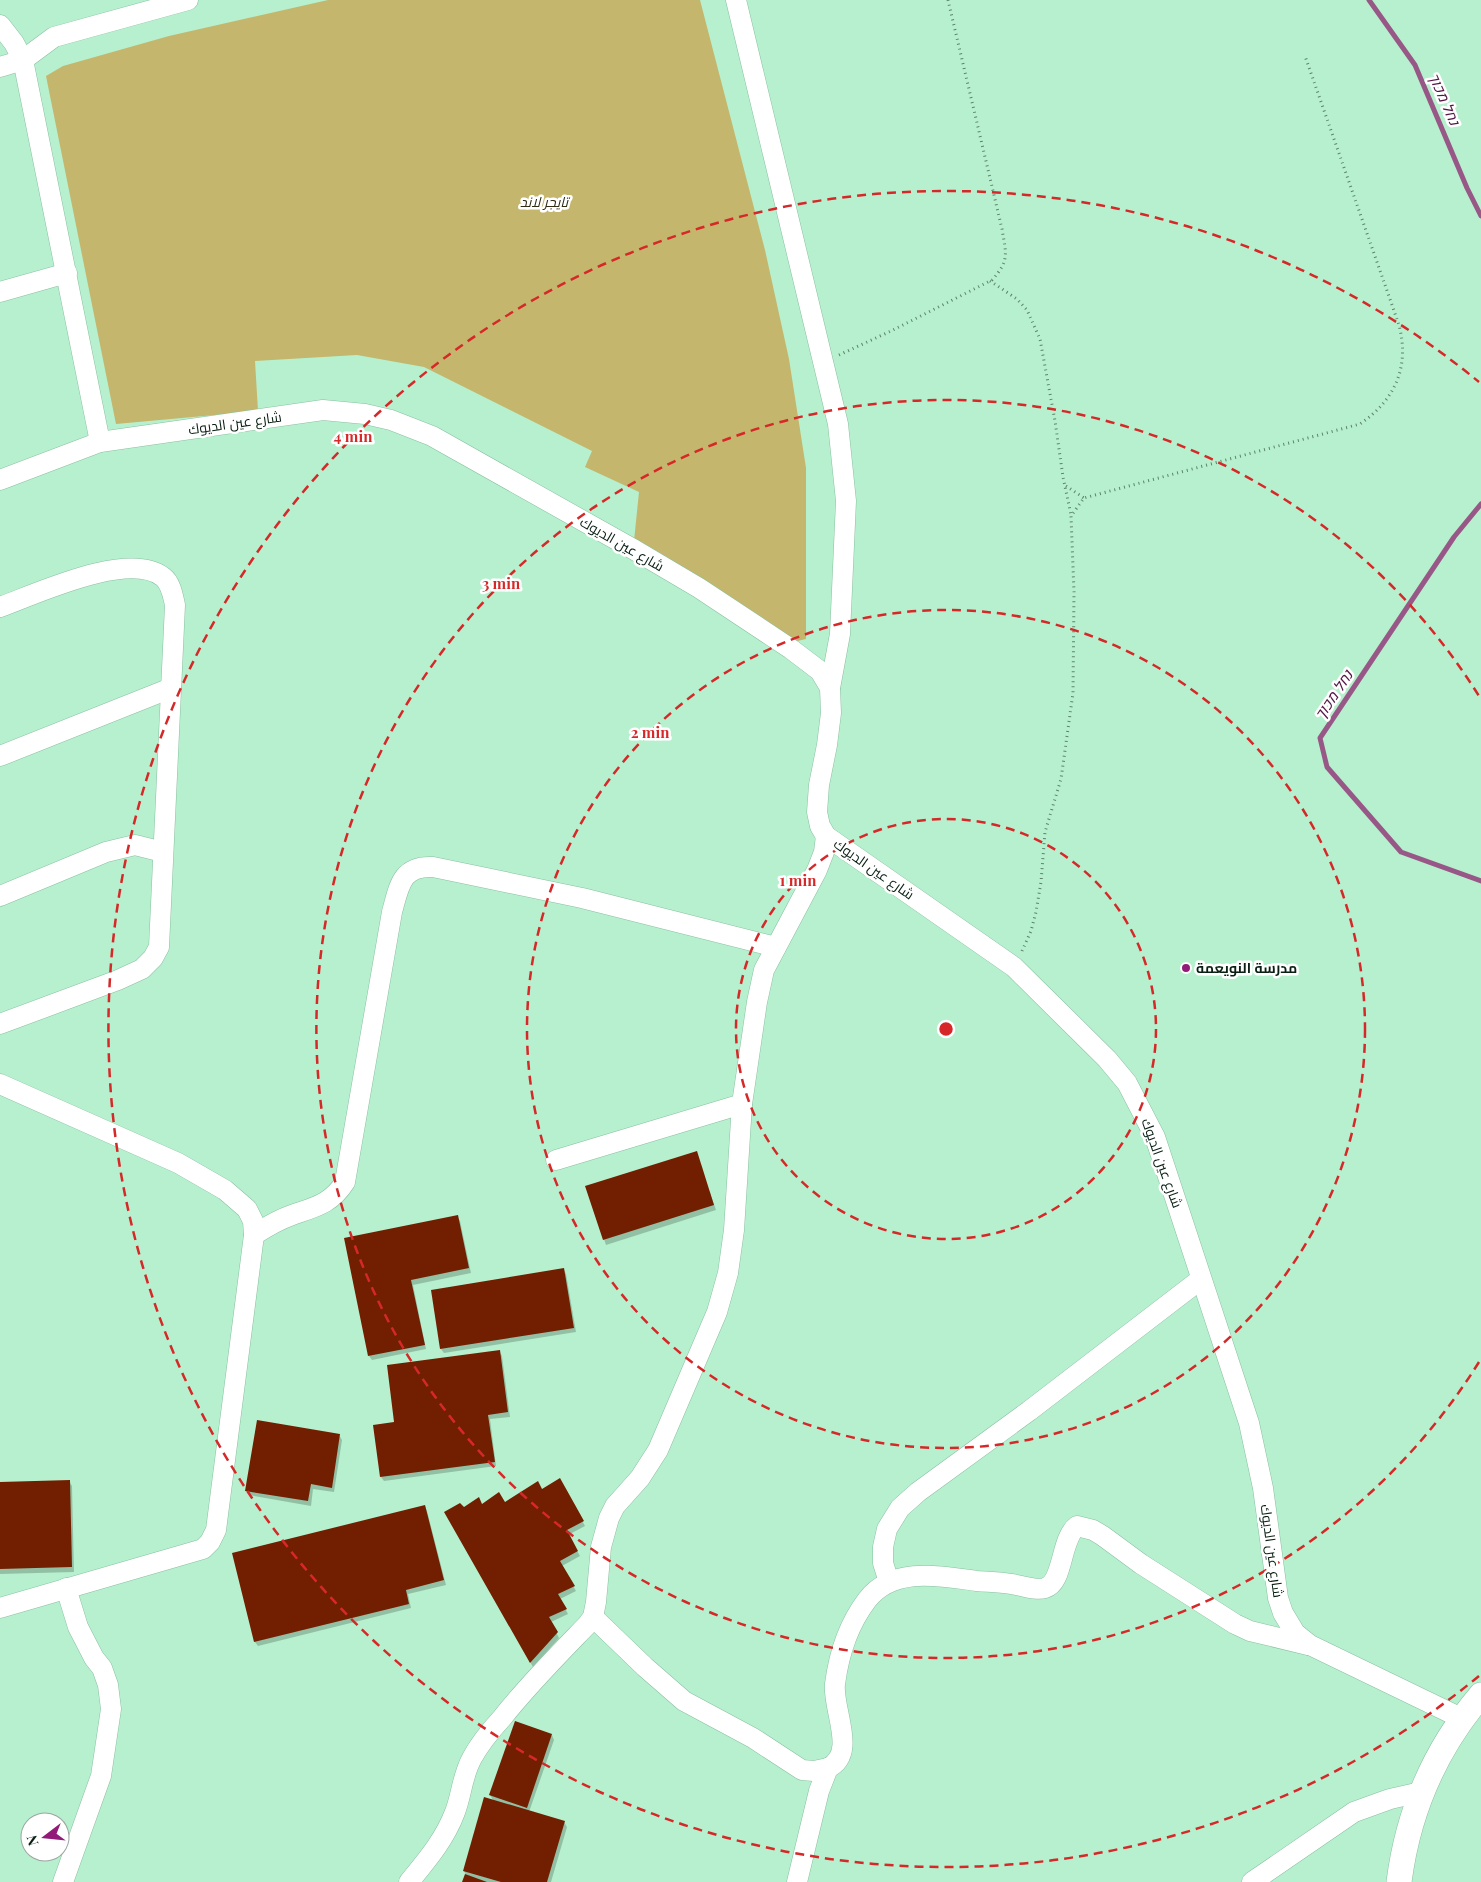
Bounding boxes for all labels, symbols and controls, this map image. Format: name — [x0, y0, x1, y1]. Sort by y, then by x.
water label: נחל מכוך — [1424, 69, 1466, 129]
park label: تايجر لاند — [520, 192, 570, 211]
street label: شارع عين الديوك — [187, 407, 283, 438]
text: 4 min — [334, 426, 373, 446]
street label: شارع عين الديوك — [577, 512, 668, 575]
text: 3 min — [482, 573, 521, 593]
water label: נחל מכוך — [1309, 665, 1358, 723]
text: 2 min — [631, 722, 670, 742]
street label: شارع عين الديوك — [830, 834, 918, 903]
text: 1 min — [780, 870, 817, 890]
place label: مدرسة النويعمة — [1196, 958, 1297, 977]
marker: مدرسة النويعمة — [1180, 962, 1192, 974]
centre of rings — [937, 1020, 955, 1038]
street label: شارع عين الديوك — [1137, 1115, 1188, 1210]
street label: شارع عين الديوك — [1257, 1503, 1288, 1599]
north arrow — [20, 1812, 70, 1862]
text: N — [21, 1833, 43, 1848]

